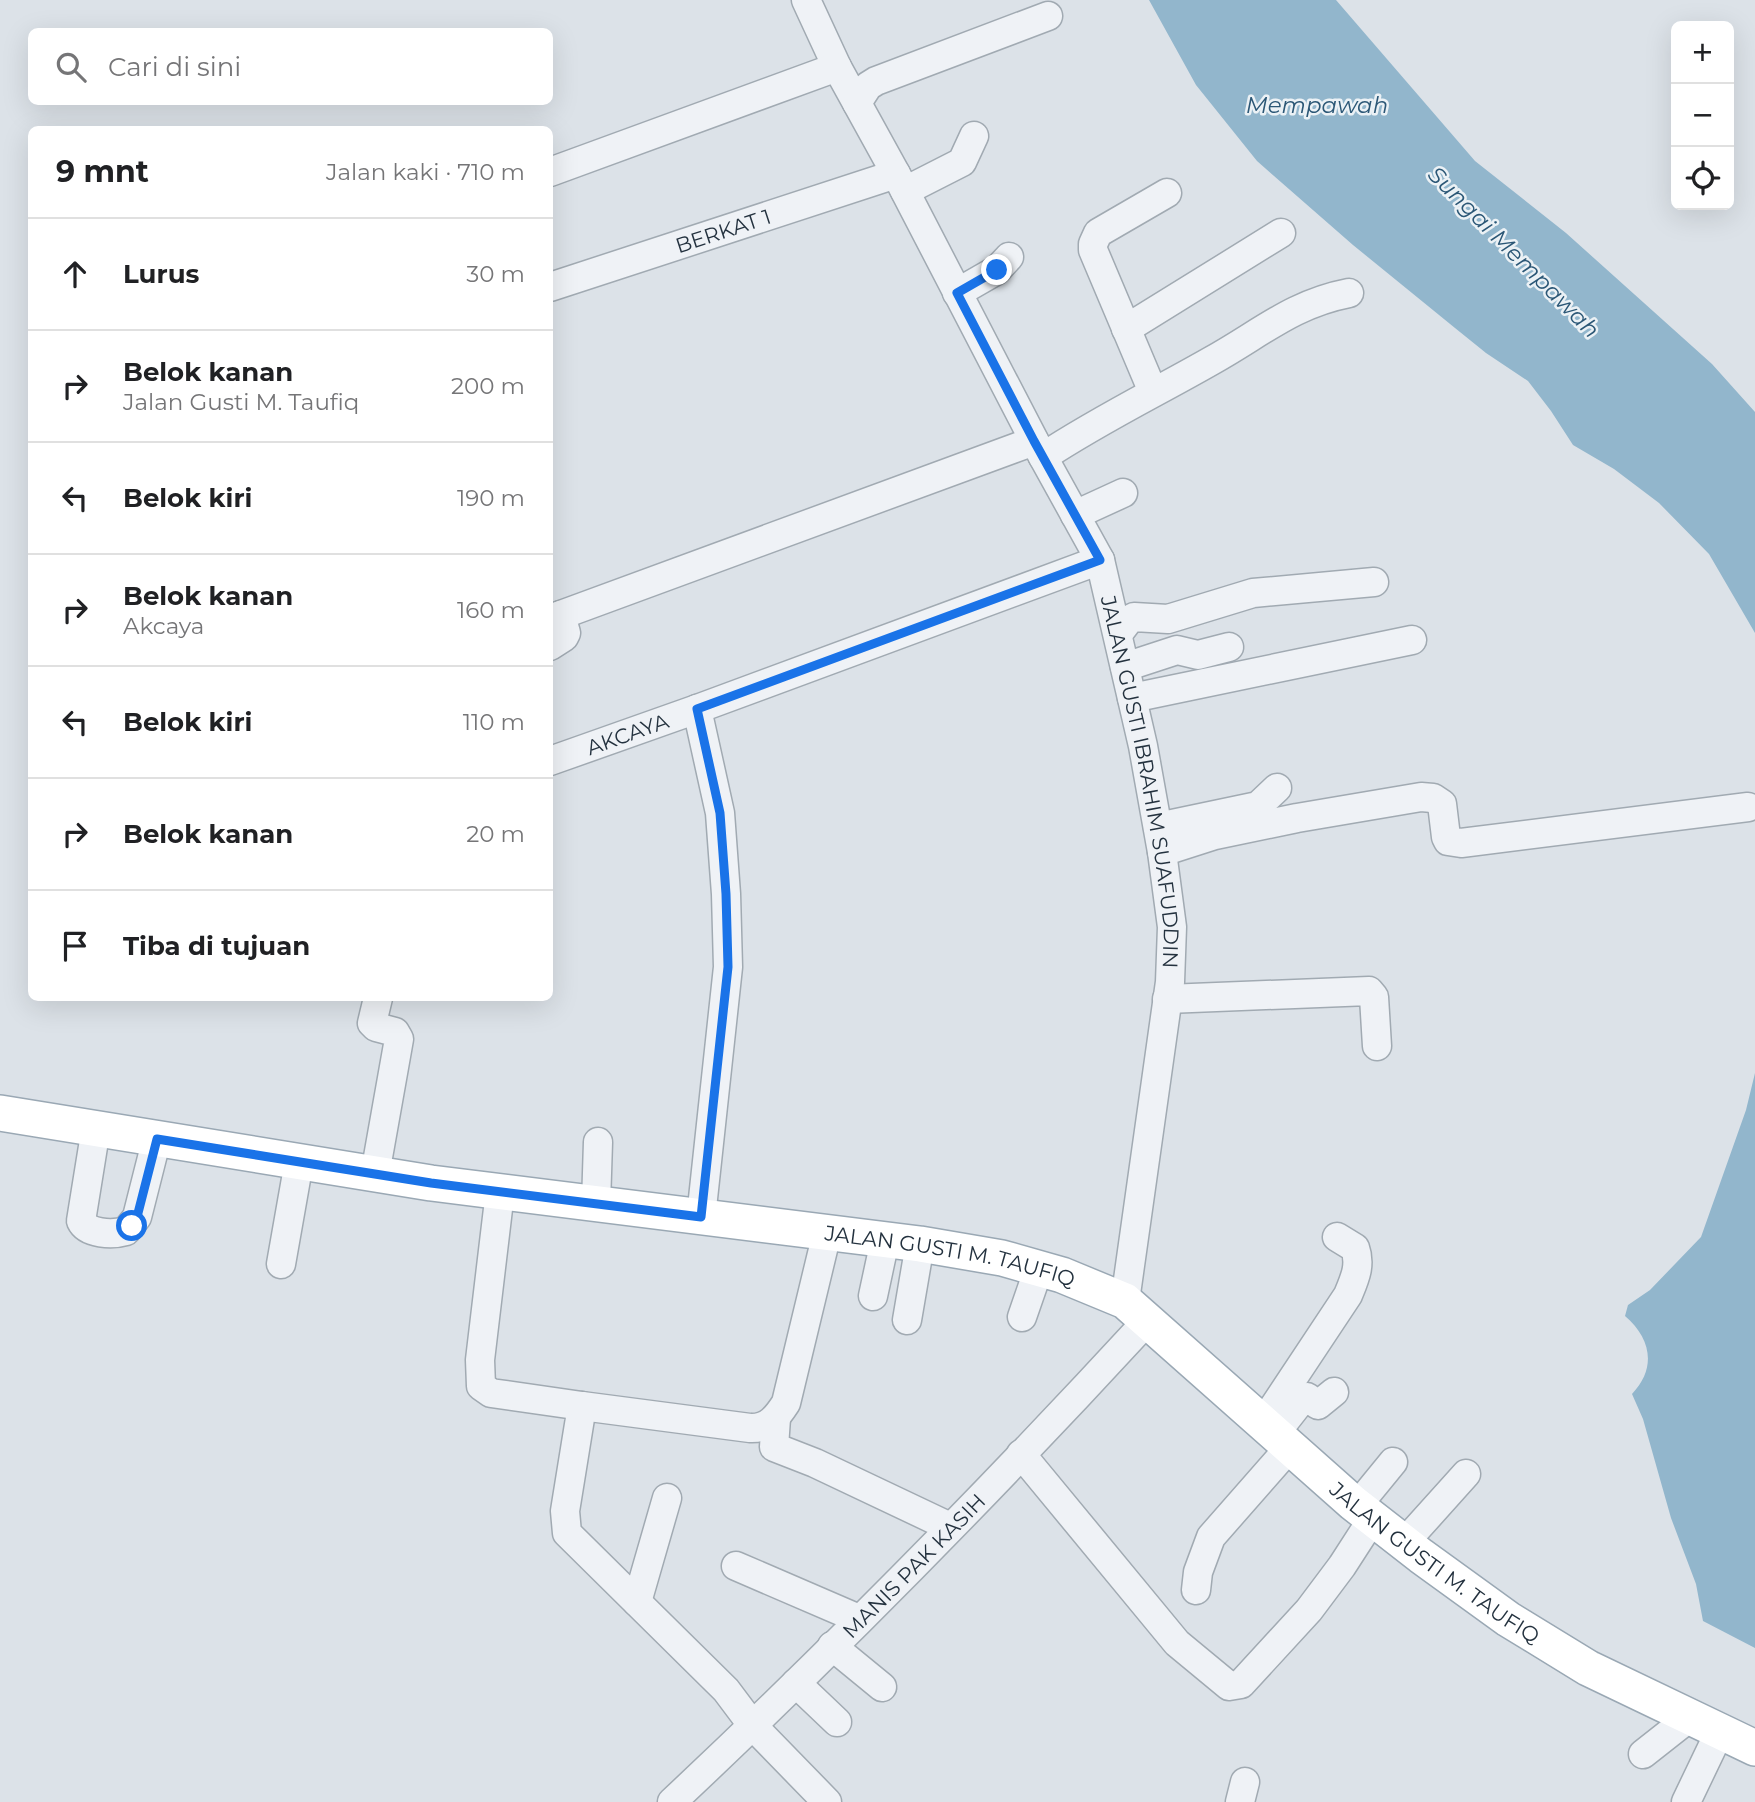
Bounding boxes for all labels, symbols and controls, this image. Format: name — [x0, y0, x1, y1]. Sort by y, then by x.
map controls — [1671, 21, 1734, 210]
button: + — [1671, 21, 1734, 84]
search box — [28, 28, 553, 105]
icon: search — [52, 48, 90, 86]
text: Cari di sini — [108, 51, 241, 83]
button: − — [1671, 84, 1734, 147]
water label: Mempawah — [1246, 91, 1388, 119]
button: locate — [1671, 147, 1734, 210]
text: 9 mnt — [56, 153, 149, 190]
text: Jalan kaki · 710 m — [326, 158, 525, 186]
water label: Sungai Mempawah — [1422, 160, 1606, 344]
street label: BERKAT 1 — [672, 203, 774, 258]
route end — [981, 254, 1012, 285]
icon: ahead — [56, 255, 94, 293]
text: Lurus — [123, 258, 199, 290]
text: 30 m — [466, 260, 525, 288]
text: Belok kanan — [123, 356, 293, 388]
icon: right — [56, 367, 94, 405]
text: 200 m — [451, 372, 525, 400]
text: Jalan Gusti M. Taufiq — [123, 388, 359, 416]
icon: left — [56, 479, 94, 517]
text: Belok kiri — [123, 482, 252, 514]
text: 190 m — [457, 484, 525, 512]
text: Belok kanan — [123, 580, 293, 612]
icon: right — [56, 591, 94, 629]
street label: JALAN GUSTI IBRAHIM SUAFUDDIN — [1096, 592, 1184, 969]
text: 160 m — [457, 596, 525, 624]
text: Akcaya — [123, 612, 204, 640]
icon: left — [56, 703, 94, 741]
text: Belok kiri — [123, 706, 252, 738]
street label: AKCAYA — [583, 707, 673, 760]
text: 110 m — [463, 708, 525, 736]
icon: right — [56, 815, 94, 853]
text: Belok kanan — [123, 818, 293, 850]
text: 20 m — [466, 820, 525, 848]
icon: arrive — [56, 927, 94, 965]
text: Tiba di tujuan — [123, 930, 310, 962]
route start — [116, 1210, 147, 1241]
street label: JALAN GUSTI M. TAUFIQ — [822, 1220, 1080, 1292]
street label: JALAN GUSTI M. TAUFIQ — [1324, 1476, 1545, 1648]
street label: MANIS PAK KASIH — [837, 1488, 990, 1643]

